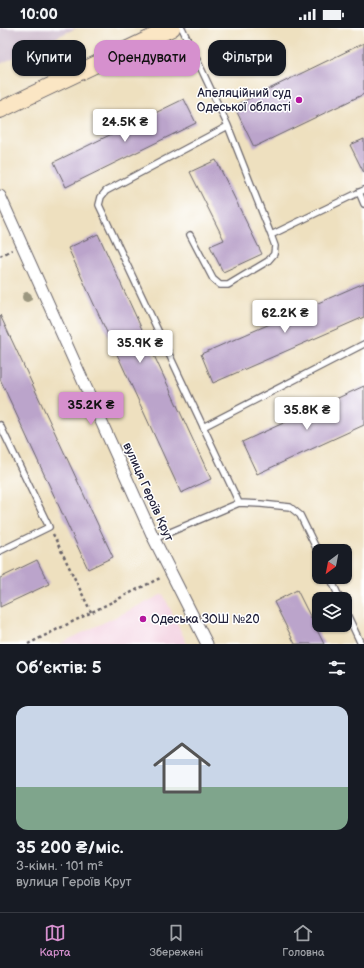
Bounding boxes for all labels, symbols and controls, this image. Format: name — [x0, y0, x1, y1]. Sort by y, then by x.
text: 10:00 — [20, 5, 58, 24]
chip: Купити — [12, 40, 86, 76]
chip: Орендувати — [94, 40, 200, 76]
chip: Фільтри — [208, 40, 286, 76]
place label: Апеляційний суд Одеської області — [196, 86, 292, 115]
marker: Апеляційний суд Одеської області — [294, 95, 304, 105]
pin: 24.5K ₴ — [88, 109, 162, 143]
text: 24.5K ₴ — [102, 114, 148, 130]
pin: 62.2K ₴ — [248, 300, 322, 334]
text: 62.2K ₴ — [261, 305, 309, 321]
pin: 35.9K ₴ — [103, 330, 177, 364]
text: 35.9K ₴ — [117, 335, 163, 351]
pin: 35.2K ₴ — [54, 392, 128, 426]
text: 35.2K ₴ — [68, 397, 114, 413]
pin: 35.8K ₴ — [270, 397, 344, 431]
text: 35.8K ₴ — [284, 402, 330, 418]
street label: вулиця Героїв Крут — [119, 440, 177, 544]
north arrow — [312, 544, 352, 584]
map controls — [312, 544, 352, 632]
button: layers — [312, 592, 352, 632]
place label: Одеська ЗОШ №20 — [151, 612, 259, 627]
marker: Одеська ЗОШ №20 — [138, 614, 148, 624]
icon: filters — [326, 657, 348, 679]
text: Об’єктів: 5 — [16, 658, 101, 678]
icon: home — [146, 732, 218, 804]
text: 35 200 ₴/міс. — [16, 838, 123, 858]
text: 3-кімн. · 101 m² — [16, 858, 103, 874]
text: вулиця Героїв Крут — [16, 874, 132, 890]
tab: Карта — [40, 922, 71, 959]
tab: Збережені — [150, 922, 203, 959]
tab: Головна — [282, 922, 324, 959]

